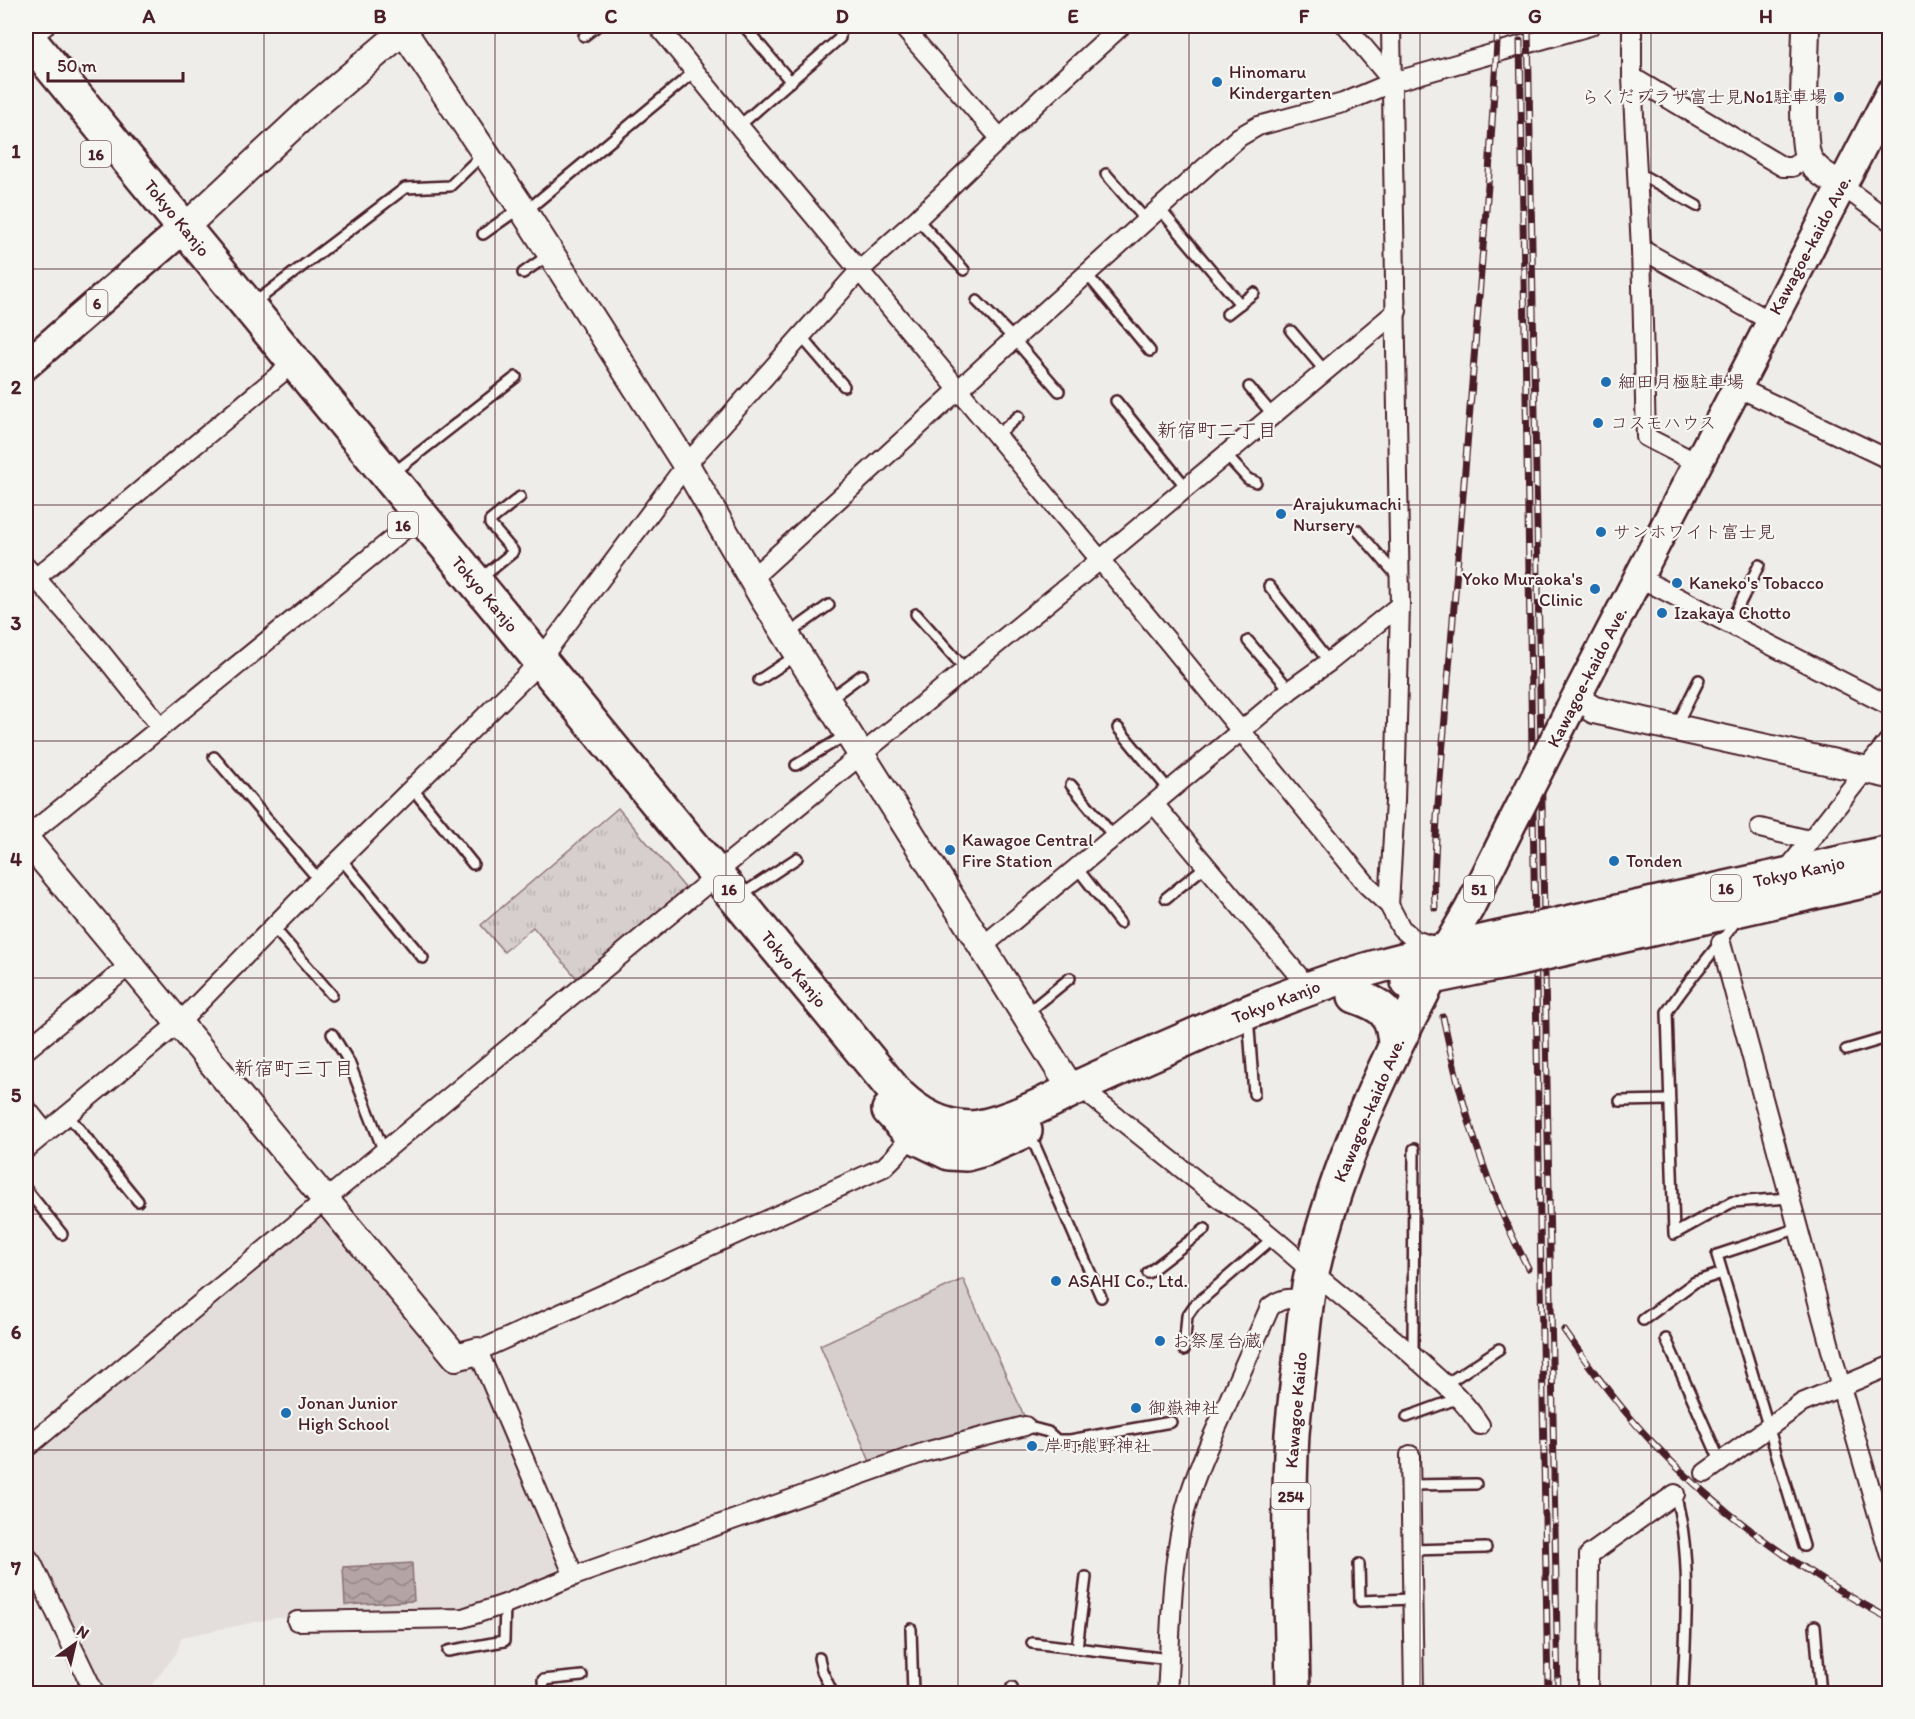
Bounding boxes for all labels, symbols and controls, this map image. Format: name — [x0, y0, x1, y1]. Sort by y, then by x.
text: A — [142, 4, 156, 28]
text: B — [374, 4, 387, 28]
text: C — [605, 4, 618, 28]
text: D — [835, 4, 849, 28]
text: E — [1067, 4, 1079, 28]
text: F — [1299, 4, 1310, 28]
text: G — [1528, 4, 1542, 28]
text: H — [1759, 4, 1773, 28]
scale bar — [48, 45, 183, 83]
text: 50 m — [57, 55, 97, 77]
place label: Hinomaru Kindergarten — [1229, 61, 1332, 104]
marker: Hinomaru Kindergarten — [1210, 75, 1224, 89]
place label: らくだプラザ富士見No1駐車場 — [1581, 86, 1827, 108]
marker: らくだプラザ富士見No1駐車場 — [1832, 90, 1846, 104]
text: 1 — [11, 139, 21, 163]
road number: 16 — [81, 141, 111, 167]
street label: Kawagoe-kaido Ave. — [1764, 171, 1856, 319]
street label: Tokyo Kanjo — [139, 175, 215, 261]
road number: 6 — [86, 290, 108, 316]
place label: 細田月極駐車場 — [1618, 371, 1744, 393]
text: 2 — [11, 375, 22, 399]
marker: 細田月極駐車場 — [1599, 375, 1613, 389]
place label: コスモハウス — [1610, 412, 1716, 434]
marker: コスモハウス — [1591, 416, 1605, 430]
district label: 新宿町二丁目 — [1157, 418, 1277, 442]
place label: Arajukumachi Nursery — [1293, 493, 1402, 536]
marker: Arajukumachi Nursery — [1274, 507, 1288, 521]
road number: 16 — [388, 512, 418, 538]
place label: サンホワイト富士見 — [1613, 521, 1775, 543]
marker: サンホワイト富士見 — [1594, 525, 1608, 539]
street label: Tokyo Kanjo — [447, 551, 523, 637]
place label: Yoko Muraoka's Clinic — [1462, 568, 1583, 611]
place label: Kaneko's Tobacco — [1689, 572, 1824, 594]
marker: Kaneko's Tobacco — [1670, 576, 1684, 590]
marker: Yoko Muraoka's Clinic — [1588, 582, 1602, 596]
place label: Izakaya Chotto — [1674, 602, 1791, 624]
street label: Kawagoe-kaido Ave. — [1542, 603, 1632, 751]
marker: Izakaya Chotto — [1655, 606, 1669, 620]
text: 3 — [11, 611, 22, 635]
place label: Kawagoe Central Fire Station — [962, 829, 1093, 872]
marker: Kawagoe Central Fire Station — [943, 843, 957, 857]
text: 4 — [10, 847, 22, 871]
place label: Tonden — [1626, 850, 1682, 872]
street label: Tokyo Kanjo — [1751, 852, 1847, 892]
marker: Tonden — [1607, 854, 1621, 868]
road number: 16 — [1711, 875, 1741, 901]
road number: 16 — [714, 876, 744, 902]
road number: 51 — [1464, 876, 1494, 902]
street label: Tokyo Kanjo — [756, 926, 832, 1012]
street label: Tokyo Kanjo — [1229, 975, 1323, 1029]
street label: Kawagoe-kaido Ave. — [1329, 1034, 1409, 1186]
district label: 新宿町三丁目 — [234, 1056, 354, 1080]
text: 5 — [11, 1083, 22, 1107]
place label: ASAHI Co., Ltd. — [1068, 1270, 1188, 1292]
marker: ASAHI Co., Ltd. — [1049, 1274, 1063, 1288]
text: 6 — [11, 1320, 22, 1344]
place label: お祭屋台蔵 — [1172, 1330, 1262, 1352]
marker: お祭屋台蔵 — [1153, 1334, 1167, 1348]
street label: Kawagoe Kaido — [1280, 1351, 1312, 1469]
place label: Jonan Junior High School — [298, 1392, 399, 1435]
place label: 御嶽神社 — [1148, 1397, 1220, 1419]
marker: 御嶽神社 — [1129, 1401, 1143, 1415]
marker: Jonan Junior High School — [279, 1406, 293, 1420]
place label: 岸町熊野神社 — [1044, 1435, 1152, 1457]
marker: 岸町熊野神社 — [1025, 1439, 1039, 1453]
road number: 254 — [1272, 1483, 1310, 1509]
text: 7 — [10, 1556, 21, 1580]
north arrow — [45, 1614, 105, 1674]
text: N — [73, 1621, 93, 1643]

